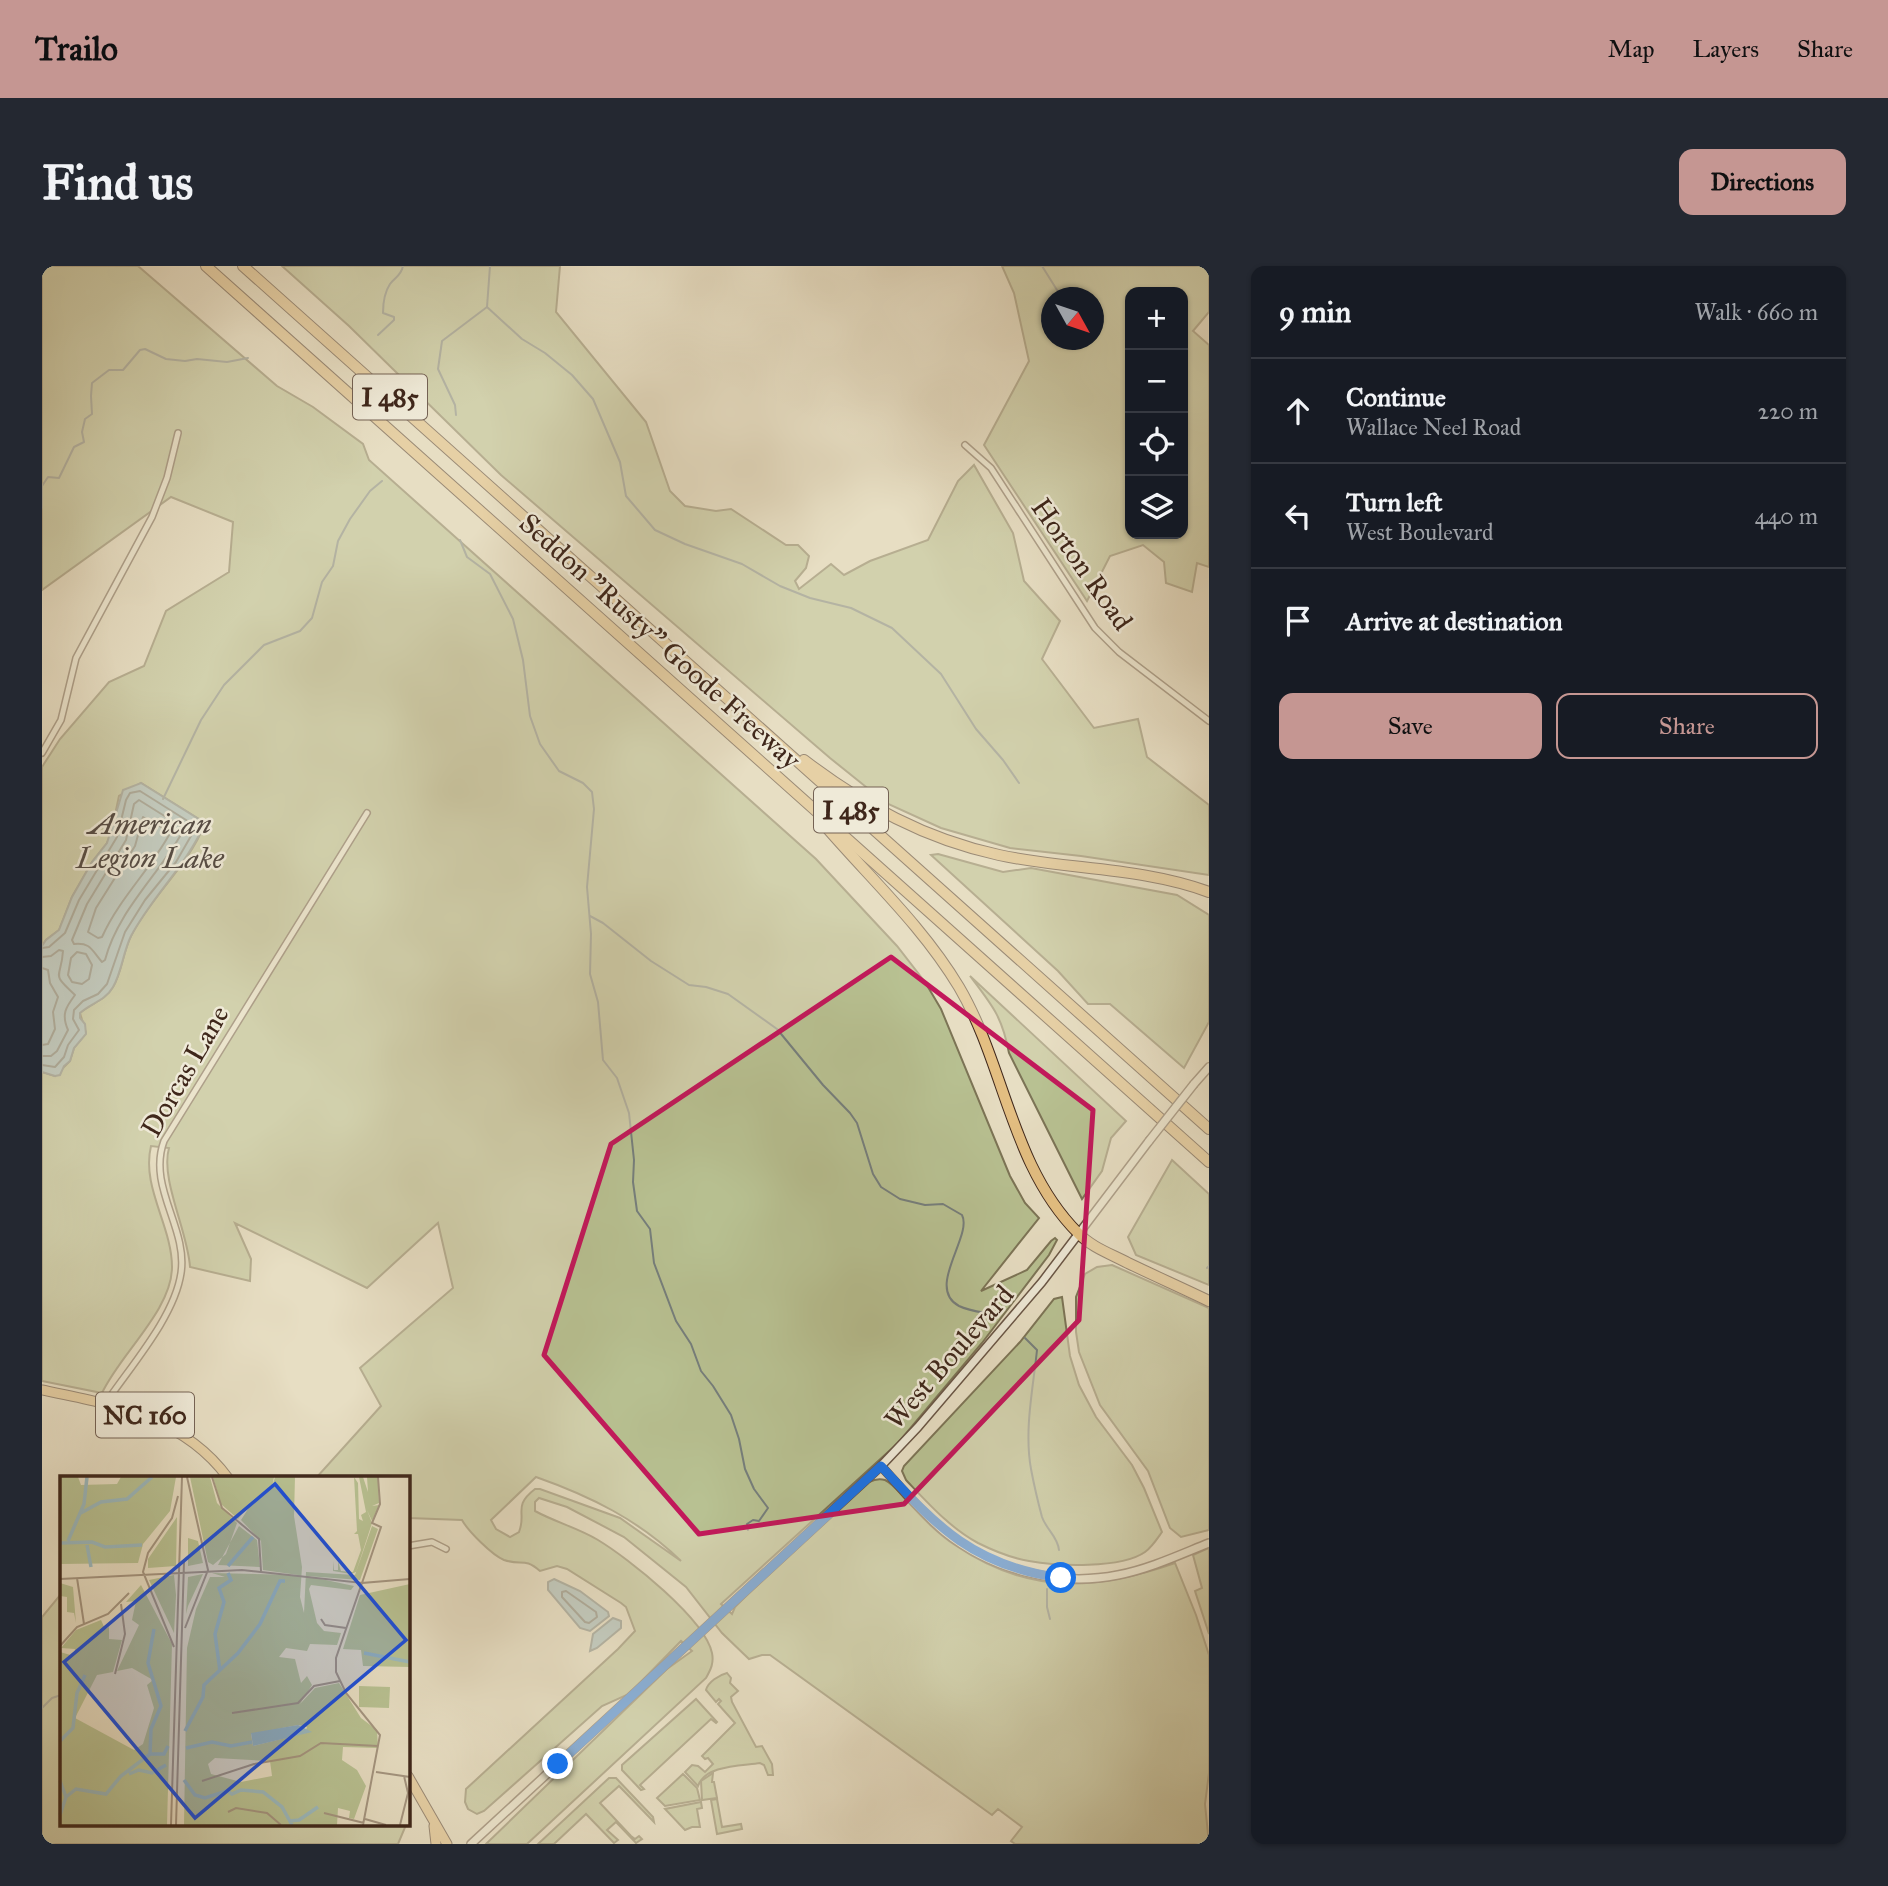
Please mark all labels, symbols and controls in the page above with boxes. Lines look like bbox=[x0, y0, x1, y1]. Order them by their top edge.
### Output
text: Trailo bbox=[35, 29, 118, 69]
text: Map bbox=[1608, 34, 1655, 64]
text: Layers bbox=[1693, 34, 1759, 64]
text: Share bbox=[1797, 34, 1853, 64]
button: Directions bbox=[1679, 149, 1846, 215]
text: Find us bbox=[42, 153, 193, 212]
north arrow bbox=[1041, 287, 1104, 350]
map controls bbox=[1125, 287, 1188, 539]
button: + bbox=[1125, 287, 1188, 350]
text: 9 min bbox=[1279, 294, 1351, 330]
text: Walk · 660 m bbox=[1694, 298, 1818, 326]
button: − bbox=[1125, 350, 1188, 413]
road number: I 485 bbox=[353, 374, 427, 420]
text: Continue bbox=[1346, 381, 1446, 413]
icon: ahead bbox=[1279, 392, 1317, 430]
text: 220 m bbox=[1758, 397, 1818, 425]
button: locate bbox=[1125, 413, 1188, 476]
text: Wallace Neel Road bbox=[1346, 413, 1521, 441]
button: layers bbox=[1125, 476, 1188, 539]
text: Turn left bbox=[1346, 486, 1442, 518]
street label: Horton Road bbox=[1024, 491, 1140, 637]
icon: left bbox=[1279, 497, 1317, 535]
text: 440 m bbox=[1755, 502, 1818, 530]
street label: Seddon "Rusty" Goode Freeway bbox=[512, 505, 809, 777]
text: West Boulevard bbox=[1346, 518, 1494, 546]
icon: arrive bbox=[1279, 602, 1317, 640]
text: Arrive at destination bbox=[1346, 605, 1563, 637]
button: Save bbox=[1279, 693, 1542, 759]
button: Share bbox=[1556, 693, 1818, 759]
road number: I 485 bbox=[814, 788, 888, 832]
water label: American Legion Lake bbox=[74, 806, 225, 876]
street label: Dorcas Lane bbox=[133, 999, 237, 1143]
street label: West Boulevard bbox=[877, 1278, 1021, 1436]
road number: NC 160 bbox=[96, 1392, 194, 1438]
inset map bbox=[60, 1476, 410, 1826]
route start bbox=[1045, 1562, 1076, 1593]
route end bbox=[542, 1748, 573, 1779]

